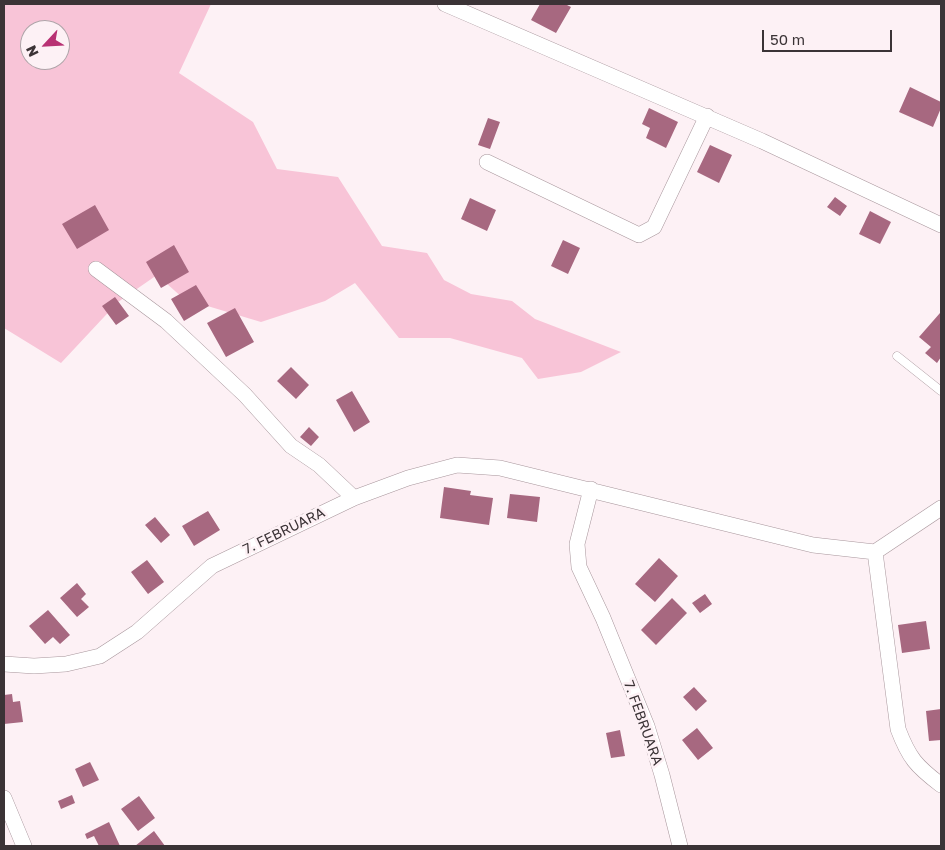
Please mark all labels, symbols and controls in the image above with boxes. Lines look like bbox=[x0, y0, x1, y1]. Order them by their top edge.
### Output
north arrow bbox=[20, 20, 70, 70]
scale bar bbox=[765, 20, 895, 52]
text: 50 m bbox=[770, 30, 805, 48]
text: N bbox=[22, 43, 42, 60]
street label: 7. FEBRUARA bbox=[240, 504, 328, 558]
street label: 7. FEBRUARA bbox=[620, 678, 666, 768]

